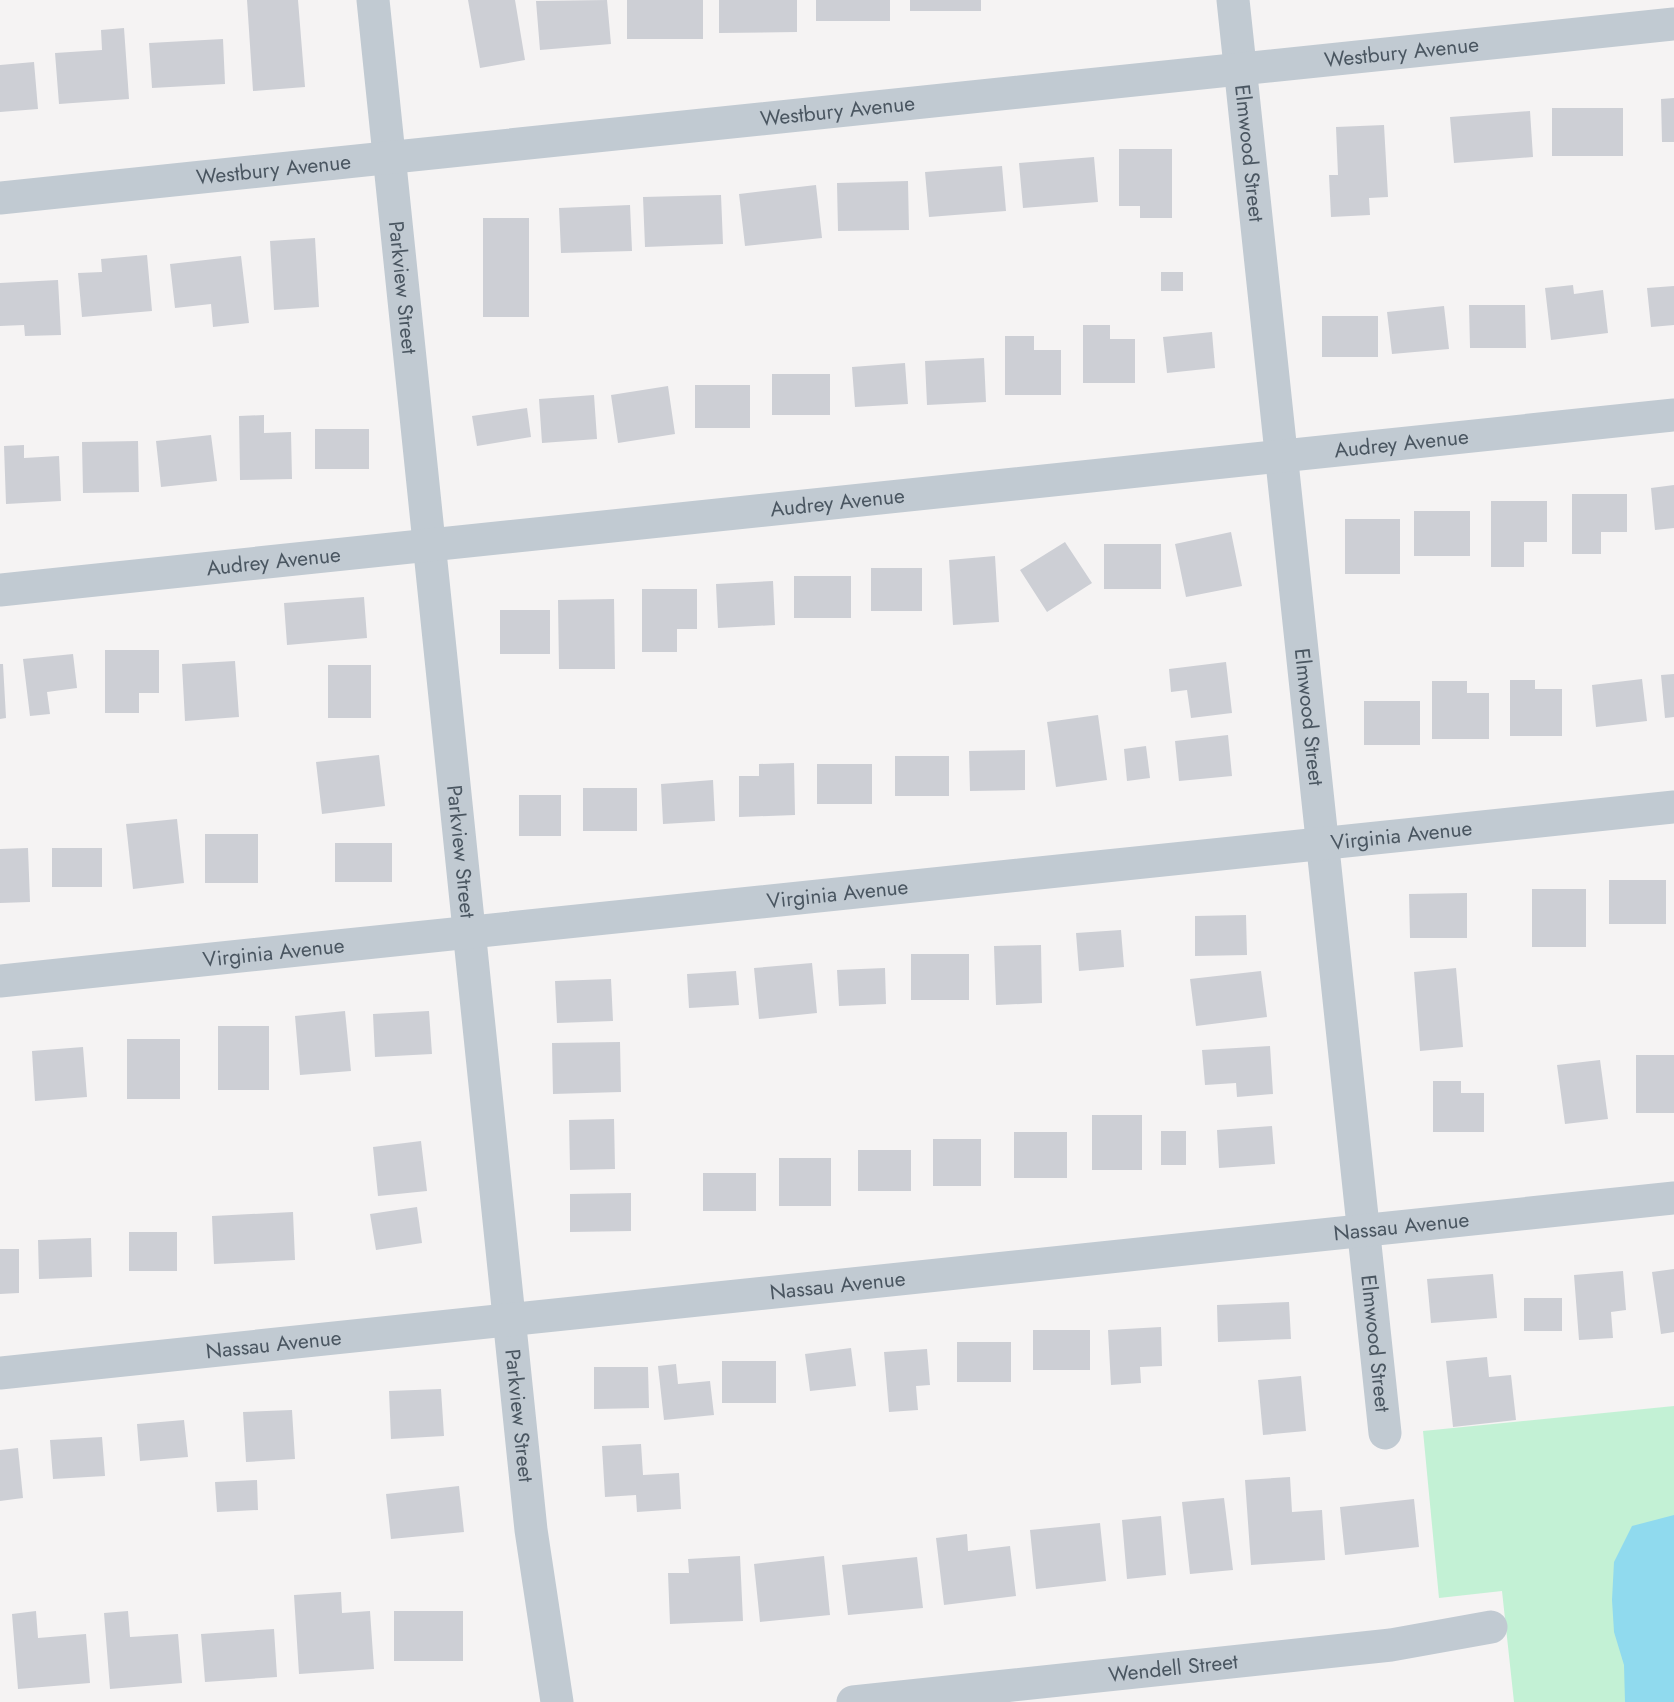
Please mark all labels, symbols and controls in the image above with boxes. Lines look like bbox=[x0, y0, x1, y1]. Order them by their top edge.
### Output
street label: Westbury Avenue bbox=[1323, 29, 1480, 75]
street label: Elmwood Street bbox=[1227, 83, 1271, 223]
street label: Westbury Avenue bbox=[759, 88, 916, 134]
street label: Westbury Avenue bbox=[195, 147, 353, 193]
street label: Parkview Street bbox=[381, 219, 424, 356]
street label: Audrey Avenue bbox=[1333, 422, 1470, 465]
street label: Audrey Avenue bbox=[769, 481, 906, 524]
street label: Audrey Avenue bbox=[205, 539, 342, 583]
street label: Elmwood Street bbox=[1287, 647, 1331, 787]
street label: Parkview Street bbox=[439, 783, 483, 920]
street label: Virginia Avenue bbox=[1329, 813, 1474, 858]
street label: Virginia Avenue bbox=[765, 872, 910, 916]
street label: Virginia Avenue bbox=[201, 930, 346, 975]
street label: Nassau Avenue bbox=[1332, 1204, 1471, 1249]
street label: Nassau Avenue bbox=[768, 1263, 907, 1307]
street label: Elmwood Street bbox=[1353, 1273, 1398, 1414]
street label: Nassau Avenue bbox=[204, 1322, 343, 1366]
street label: Parkview Street bbox=[497, 1347, 541, 1484]
street label: Wendell Street bbox=[1107, 1646, 1239, 1690]

